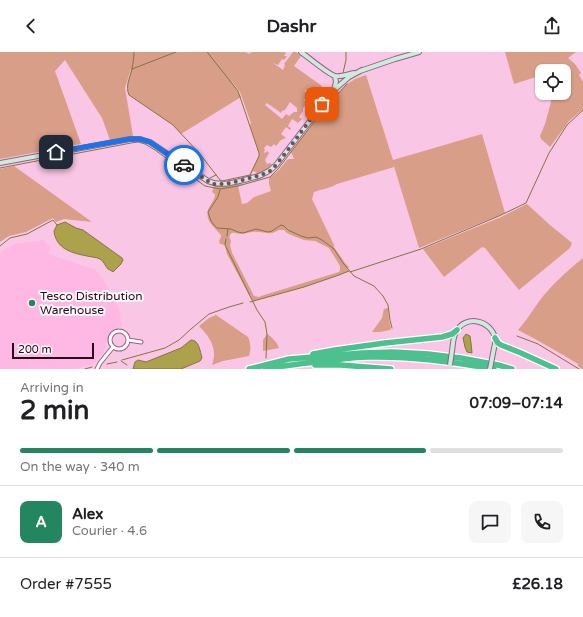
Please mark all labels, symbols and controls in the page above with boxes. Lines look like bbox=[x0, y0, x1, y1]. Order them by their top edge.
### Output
icon: back bbox=[20, 15, 42, 37]
text: Dashr bbox=[267, 15, 316, 37]
icon: share bbox=[541, 15, 563, 37]
map controls bbox=[535, 64, 571, 100]
button: locate bbox=[535, 64, 571, 100]
pin bbox=[305, 87, 339, 121]
icon: bag bbox=[311, 93, 333, 115]
pin bbox=[39, 135, 73, 169]
icon: home bbox=[45, 141, 67, 163]
courier bbox=[164, 145, 204, 185]
icon: car bbox=[173, 154, 195, 176]
place label: Tesco Distribution Warehouse bbox=[40, 289, 143, 317]
marker: Tesco Distribution Warehouse bbox=[27, 298, 37, 308]
scale bar bbox=[12, 341, 94, 360]
text: 200 m bbox=[18, 343, 52, 356]
text: Arriving in bbox=[20, 380, 84, 396]
text: 07:09–07:14 bbox=[470, 394, 563, 412]
text: 2 min bbox=[20, 395, 89, 426]
text: On the way · 340 m bbox=[20, 459, 140, 475]
button: chat bbox=[469, 501, 511, 543]
button: phone bbox=[521, 501, 563, 543]
text: Alex bbox=[72, 505, 103, 523]
text: A bbox=[35, 513, 47, 531]
text: Courier · 4.6 bbox=[72, 523, 147, 539]
text: Order #7555 bbox=[20, 575, 112, 593]
text: £26.18 bbox=[512, 575, 563, 593]

